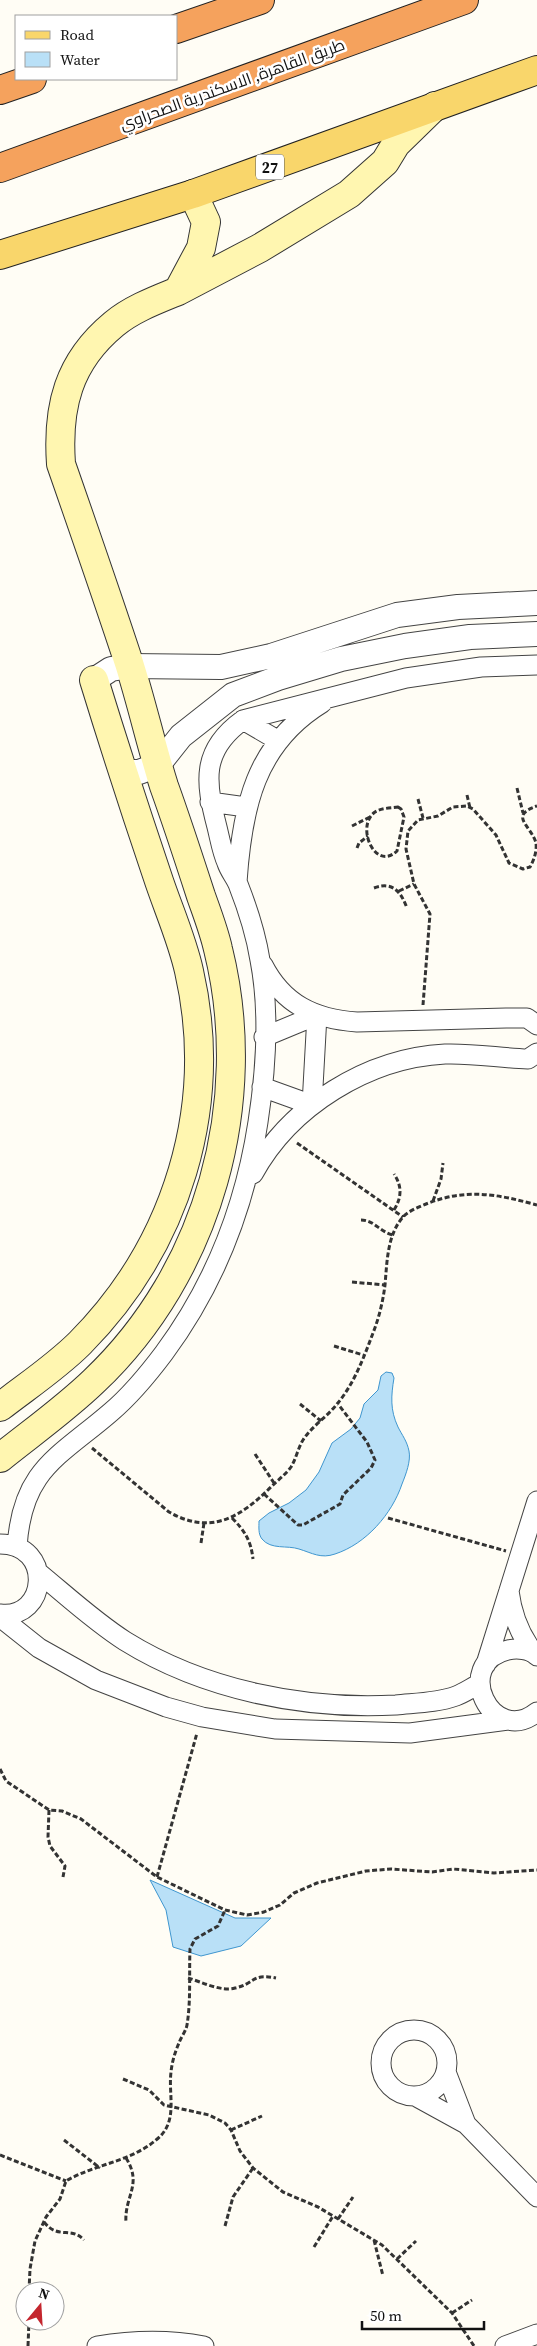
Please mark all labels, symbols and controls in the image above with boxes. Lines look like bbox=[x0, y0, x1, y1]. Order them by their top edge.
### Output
legend bbox=[15, 15, 178, 80]
text: Road bbox=[60, 24, 94, 45]
street label: طريق القاهرة, الاسكندرية الصحراوي bbox=[116, 33, 349, 138]
text: Water bbox=[60, 49, 101, 70]
road number: 27 bbox=[256, 154, 284, 180]
north arrow bbox=[15, 2281, 65, 2331]
text: N bbox=[36, 2283, 52, 2305]
scale bar bbox=[362, 2298, 484, 2330]
text: 50 m bbox=[370, 2305, 402, 2326]

